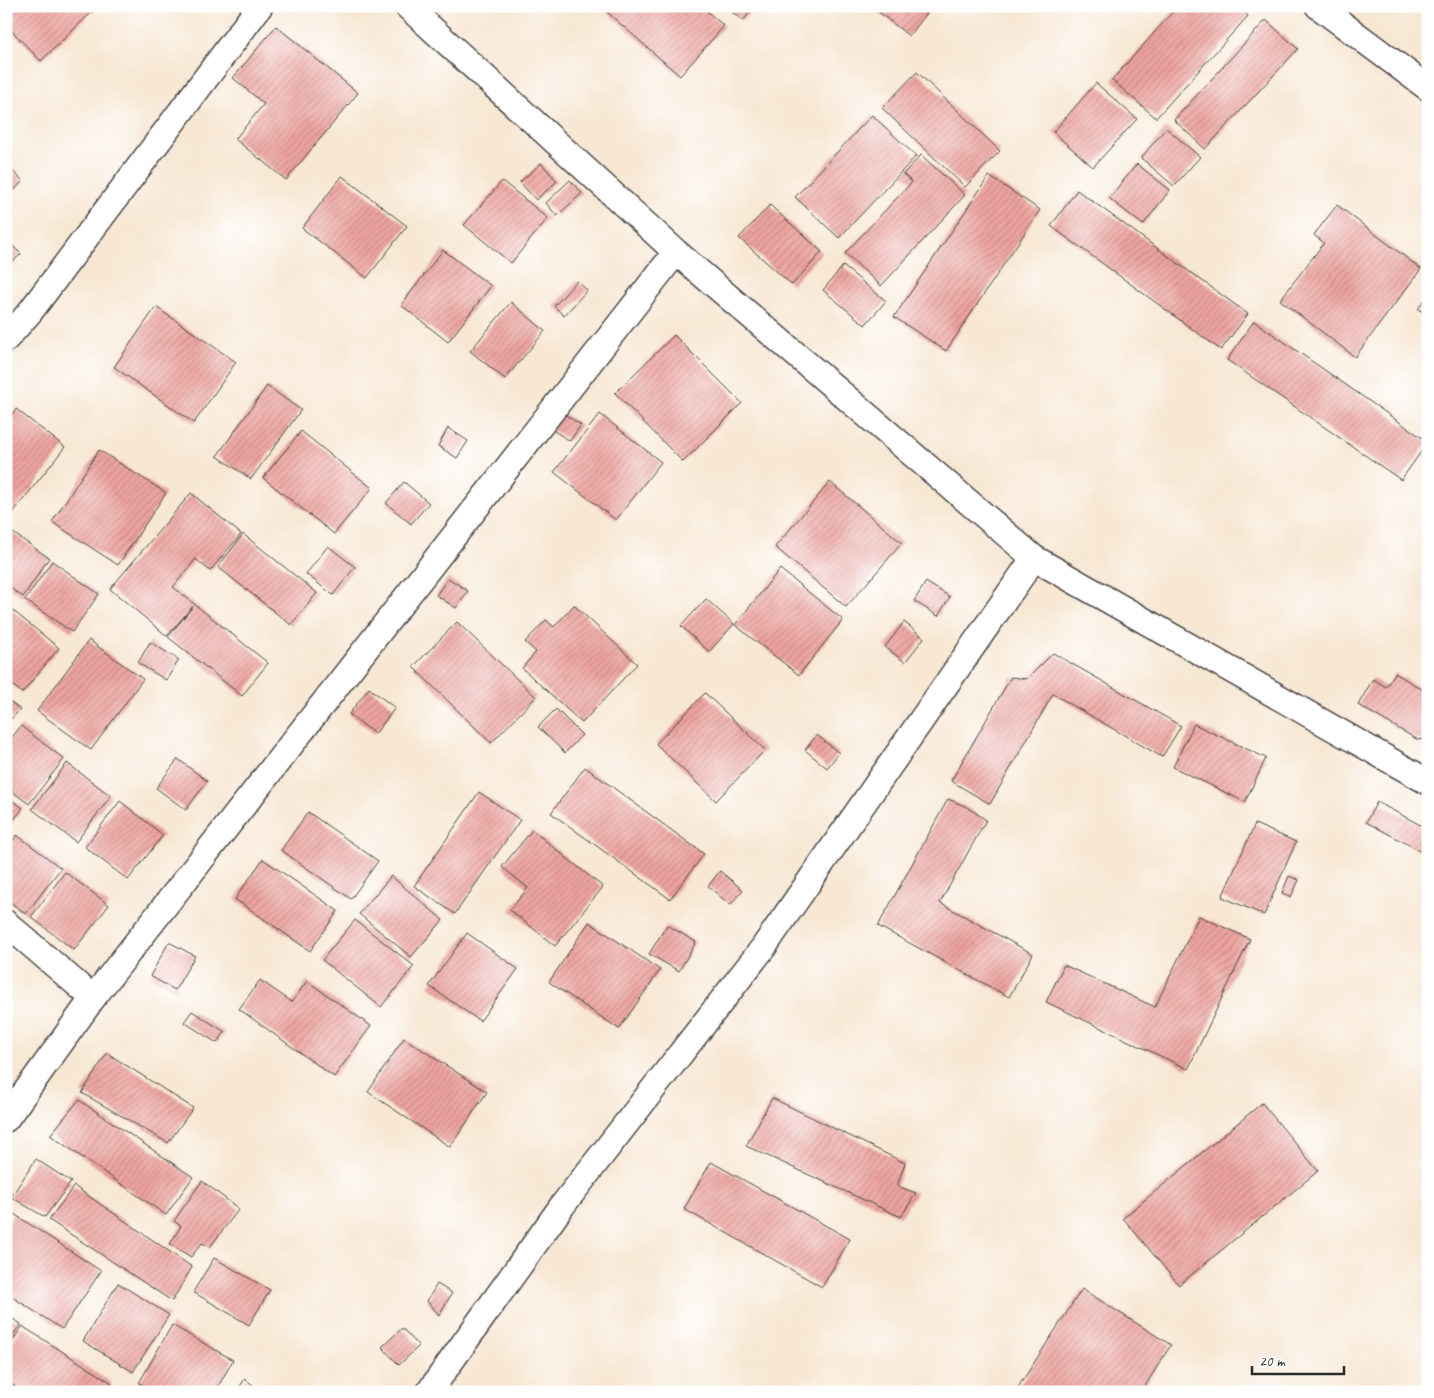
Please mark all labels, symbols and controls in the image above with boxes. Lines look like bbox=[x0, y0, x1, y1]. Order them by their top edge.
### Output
scale bar bbox=[1252, 1343, 1344, 1375]
text: 20 m bbox=[1259, 1352, 1286, 1371]

